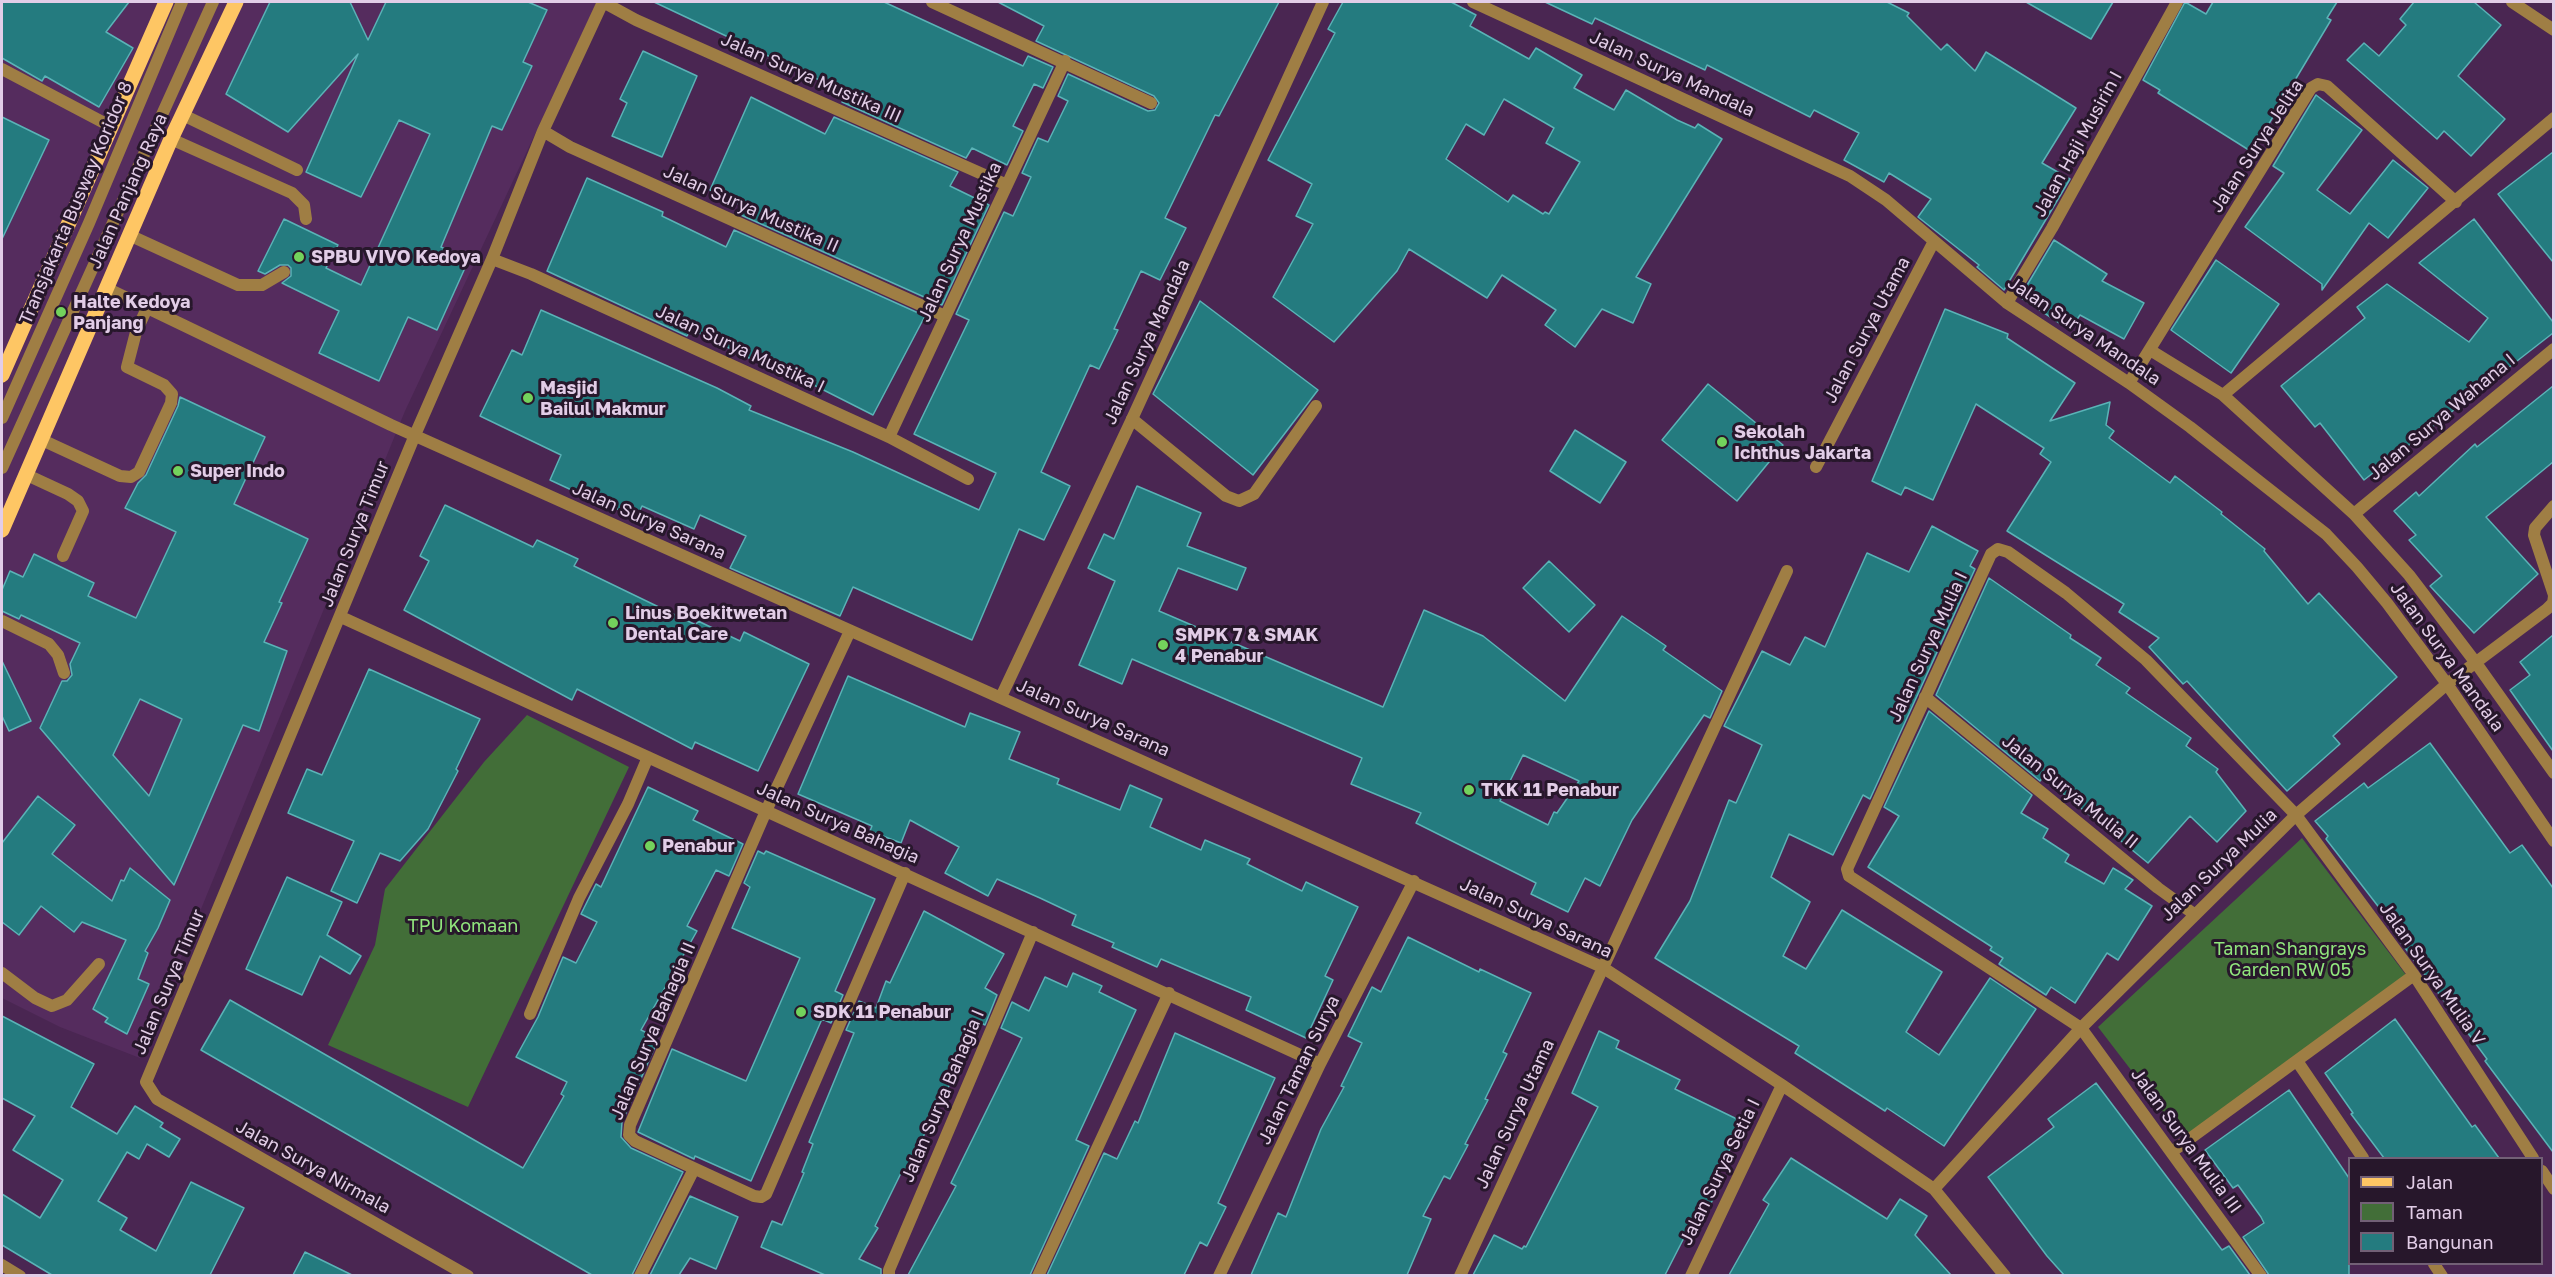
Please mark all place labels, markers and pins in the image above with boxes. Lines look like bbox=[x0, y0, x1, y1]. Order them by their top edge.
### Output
place label: SPBU VIVO Kedoya bbox=[311, 246, 481, 268]
marker: SPBU VIVO Kedoya bbox=[292, 250, 306, 264]
place label: Halte Kedoya Panjang bbox=[73, 291, 191, 334]
marker: Halte Kedoya Panjang bbox=[54, 305, 68, 319]
place label: Masjid Bailul Makmur bbox=[540, 377, 666, 420]
marker: Masjid Bailul Makmur bbox=[521, 391, 535, 405]
place label: Sekolah Ichthus Jakarta bbox=[1734, 421, 1871, 464]
marker: Sekolah Ichthus Jakarta bbox=[1715, 435, 1729, 449]
place label: Super Indo bbox=[190, 460, 285, 482]
marker: Super Indo bbox=[171, 464, 185, 478]
place label: Linus Boekitwetan Dental Care bbox=[625, 602, 787, 644]
marker: Linus Boekitwetan Dental Care bbox=[606, 616, 620, 630]
place label: SMPK 7 & SMAK 4 Penabur bbox=[1175, 624, 1318, 666]
marker: SMPK 7 & SMAK 4 Penabur bbox=[1156, 638, 1170, 652]
place label: TKK 11 Penabur bbox=[1481, 779, 1619, 801]
marker: TKK 11 Penabur bbox=[1462, 783, 1476, 797]
place label: Penabur bbox=[662, 835, 735, 857]
marker: Penabur bbox=[643, 839, 657, 853]
place label: SDK 11 Penabur bbox=[813, 1001, 951, 1023]
marker: SDK 11 Penabur bbox=[794, 1005, 808, 1019]

